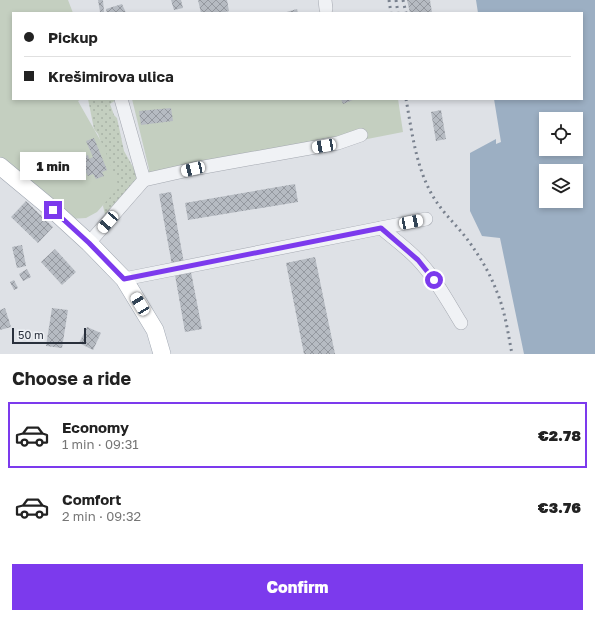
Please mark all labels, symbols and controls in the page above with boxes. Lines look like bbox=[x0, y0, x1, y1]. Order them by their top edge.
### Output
text: Pickup bbox=[48, 28, 98, 46]
text: Krešimirova ulica bbox=[48, 67, 174, 85]
map controls bbox=[539, 112, 583, 208]
button: locate bbox=[539, 112, 583, 156]
car bbox=[311, 138, 337, 154]
callout: 1 min bbox=[20, 152, 86, 180]
text: 1 min bbox=[36, 158, 70, 174]
car bbox=[180, 160, 206, 178]
button: layers bbox=[539, 164, 583, 208]
route end bbox=[44, 201, 62, 219]
car bbox=[96, 209, 120, 235]
car bbox=[398, 214, 424, 230]
route start bbox=[425, 271, 443, 289]
car bbox=[129, 291, 151, 317]
scale bar bbox=[12, 326, 86, 345]
text: 50 m bbox=[18, 328, 44, 341]
text: Choose a ride bbox=[12, 367, 131, 389]
icon: car bbox=[14, 417, 50, 453]
text: Economy bbox=[62, 418, 129, 436]
text: €2.78 bbox=[538, 426, 581, 444]
text: 1 min · 09:31 bbox=[62, 436, 139, 452]
icon: car bbox=[14, 489, 50, 525]
text: Comfort bbox=[62, 490, 121, 508]
text: €3.76 bbox=[538, 498, 581, 516]
text: 2 min · 09:32 bbox=[62, 508, 141, 524]
button: Confirm bbox=[12, 564, 583, 610]

